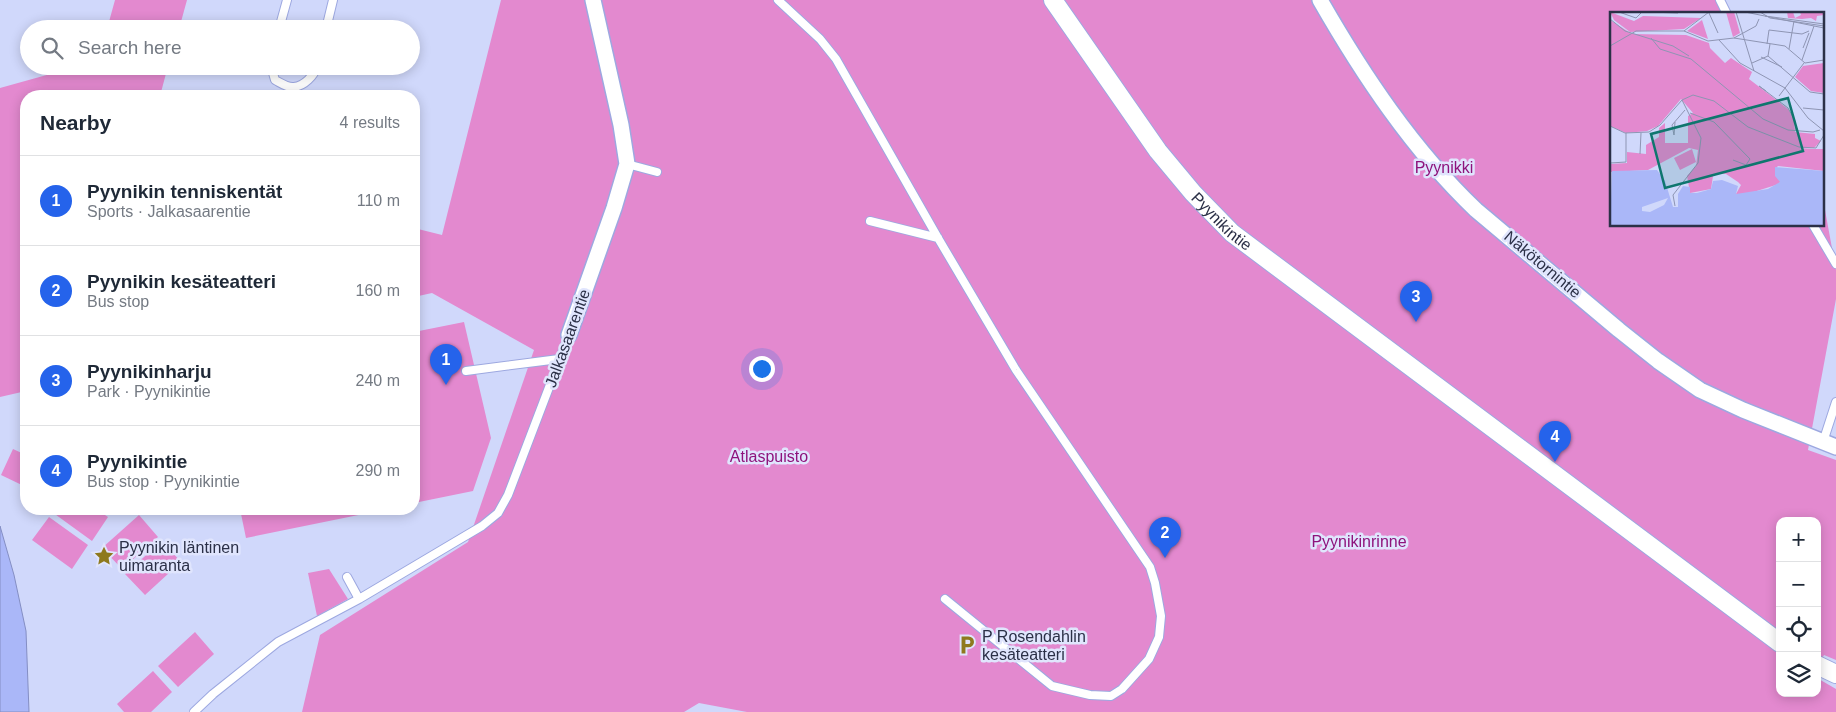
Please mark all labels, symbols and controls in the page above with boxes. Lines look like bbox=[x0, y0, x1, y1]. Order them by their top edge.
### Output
inset map bbox=[1610, 12, 1824, 226]
search box bbox=[20, 20, 420, 75]
icon: search bbox=[38, 34, 66, 62]
text: Search here bbox=[78, 37, 182, 58]
text: Nearby bbox=[40, 111, 111, 134]
text: 4 results bbox=[340, 114, 400, 131]
park label: Pyynikki bbox=[1415, 159, 1473, 176]
text: Pyynikin tenniskentät bbox=[87, 181, 282, 202]
street label: Pyynikintie bbox=[1188, 189, 1255, 254]
text: 1 bbox=[52, 192, 60, 209]
text: 110 m bbox=[357, 192, 400, 209]
text: Sports · Jalkasaarentie bbox=[87, 203, 251, 220]
street label: Näkötornintie bbox=[1501, 228, 1584, 301]
text: Pyynikin kesäteatteri bbox=[87, 271, 276, 292]
pin: 3 bbox=[1400, 281, 1432, 322]
text: 2 bbox=[52, 282, 60, 299]
text: 160 m bbox=[356, 282, 400, 299]
street label: Jalkasaarentie bbox=[542, 287, 593, 390]
text: Bus stop bbox=[87, 293, 149, 310]
pin: 1 bbox=[430, 344, 462, 385]
your location bbox=[749, 356, 775, 382]
text: Pyynikinharju bbox=[87, 361, 212, 382]
text: 3 bbox=[52, 372, 60, 389]
text: 240 m bbox=[356, 372, 400, 389]
text: Park · Pyynikintie bbox=[87, 383, 211, 400]
pin: 4 bbox=[1539, 421, 1571, 462]
park label: Atlaspuisto bbox=[730, 448, 808, 465]
text: Pyynikintie bbox=[87, 451, 187, 472]
text: 4 bbox=[52, 462, 60, 479]
text: 290 m bbox=[356, 462, 400, 479]
text: Bus stop · Pyynikintie bbox=[87, 473, 240, 490]
pin: 2 bbox=[1149, 517, 1181, 558]
map controls bbox=[1776, 517, 1821, 697]
button: + bbox=[1776, 517, 1821, 562]
park label: Pyynikinrinne bbox=[1311, 533, 1407, 550]
place label: Pyynikin läntinen uimaranta bbox=[119, 539, 239, 574]
place icon: Pyynikin läntinen uimaranta bbox=[93, 545, 115, 567]
button: − bbox=[1776, 562, 1821, 607]
button: locate bbox=[1776, 607, 1821, 652]
place label: P Rosendahlin kesäteatteri bbox=[982, 628, 1086, 663]
parking icon: P Rosendahlin kesäteatteri bbox=[956, 634, 978, 656]
button: layers bbox=[1776, 652, 1821, 697]

